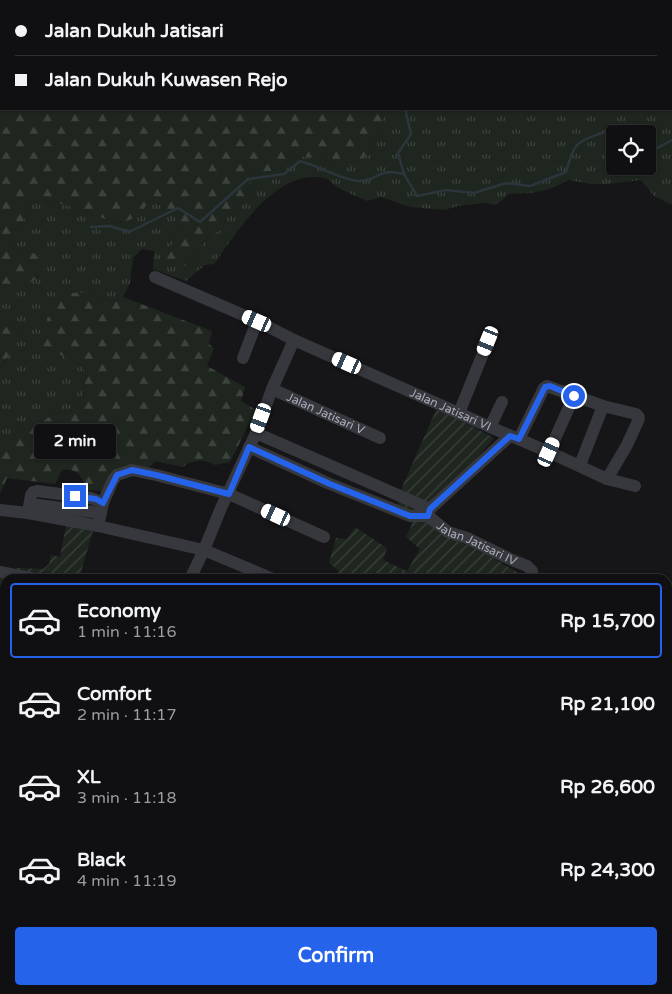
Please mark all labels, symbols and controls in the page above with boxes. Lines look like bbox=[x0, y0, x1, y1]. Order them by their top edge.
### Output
text: Jalan Dukuh Jatisari bbox=[45, 20, 224, 42]
text: Jalan Dukuh Kuwasen Rejo bbox=[45, 69, 288, 91]
map controls bbox=[606, 125, 656, 175]
button: locate bbox=[606, 125, 656, 175]
car bbox=[240, 308, 273, 334]
car bbox=[475, 324, 500, 358]
car bbox=[330, 350, 363, 376]
street label: Jalan Jatisari VI bbox=[408, 385, 493, 434]
route start bbox=[563, 385, 585, 407]
street label: Jalan Jatisari V bbox=[285, 390, 367, 437]
car bbox=[248, 401, 273, 435]
callout: 2 min bbox=[34, 424, 116, 458]
text: 2 min bbox=[54, 431, 96, 451]
car bbox=[536, 435, 561, 469]
route end bbox=[64, 485, 86, 507]
car bbox=[259, 502, 292, 528]
street label: Jalan Jatisari IV bbox=[434, 519, 520, 568]
icon: car bbox=[17, 598, 62, 643]
text: Economy bbox=[77, 600, 161, 622]
text: Rp 15,700 bbox=[560, 610, 655, 632]
text: 1 min · 11:16 bbox=[77, 622, 176, 642]
icon: car bbox=[17, 681, 62, 726]
text: Comfort bbox=[77, 683, 151, 705]
text: Rp 21,100 bbox=[560, 693, 655, 715]
text: 2 min · 11:17 bbox=[77, 705, 176, 725]
icon: car bbox=[17, 764, 62, 809]
text: XL bbox=[77, 766, 101, 788]
text: Rp 26,600 bbox=[560, 776, 655, 798]
text: 3 min · 11:18 bbox=[77, 788, 176, 808]
icon: car bbox=[17, 847, 62, 892]
text: Black bbox=[77, 849, 126, 871]
text: Rp 24,300 bbox=[560, 859, 655, 881]
text: 4 min · 11:19 bbox=[77, 871, 176, 891]
button: Confirm bbox=[15, 927, 657, 985]

